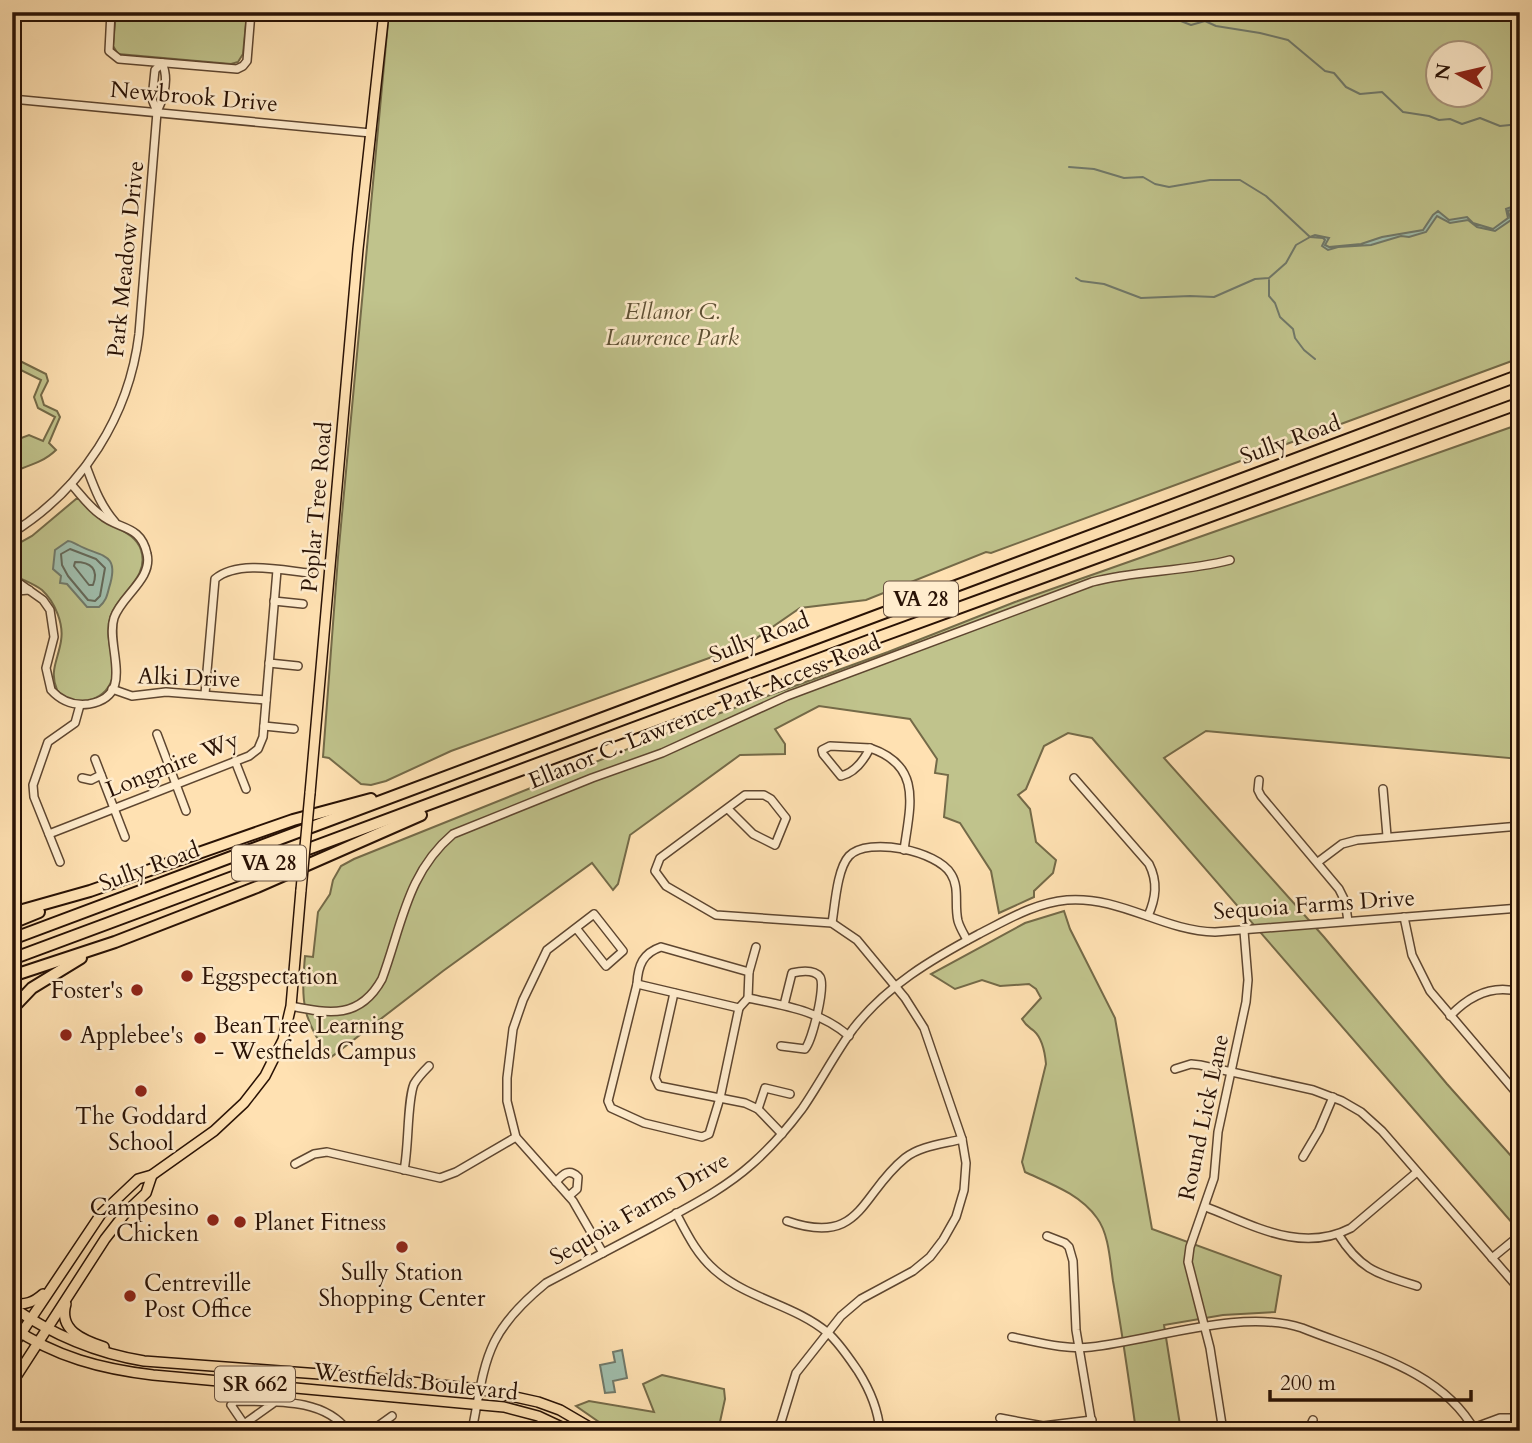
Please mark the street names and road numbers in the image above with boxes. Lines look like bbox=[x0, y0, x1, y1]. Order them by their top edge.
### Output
street label: Newbrook Drive bbox=[109, 74, 279, 119]
street label: Park Meadow Drive bbox=[100, 159, 151, 359]
street label: Sully Road bbox=[1236, 407, 1345, 472]
street label: Poplar Tree Road bbox=[294, 420, 339, 594]
road number: VA 28 bbox=[884, 582, 958, 616]
street label: Sully Road bbox=[705, 604, 814, 671]
street label: Ellanor C. Lawrence Park Access Road bbox=[524, 626, 886, 796]
street label: Alki Drive bbox=[137, 660, 241, 695]
street label: Longmire Wy bbox=[101, 724, 243, 805]
street label: Sully Road bbox=[95, 834, 204, 899]
road number: VA 28 bbox=[232, 846, 306, 880]
street label: Sequoia Farms Drive bbox=[1212, 882, 1416, 927]
street label: Round Lick Lane bbox=[1171, 1031, 1236, 1203]
street label: Sequoia Farms Drive bbox=[544, 1144, 735, 1272]
street label: Westfields Boulevard bbox=[311, 1355, 520, 1408]
road number: SR 662 bbox=[215, 1366, 295, 1402]

